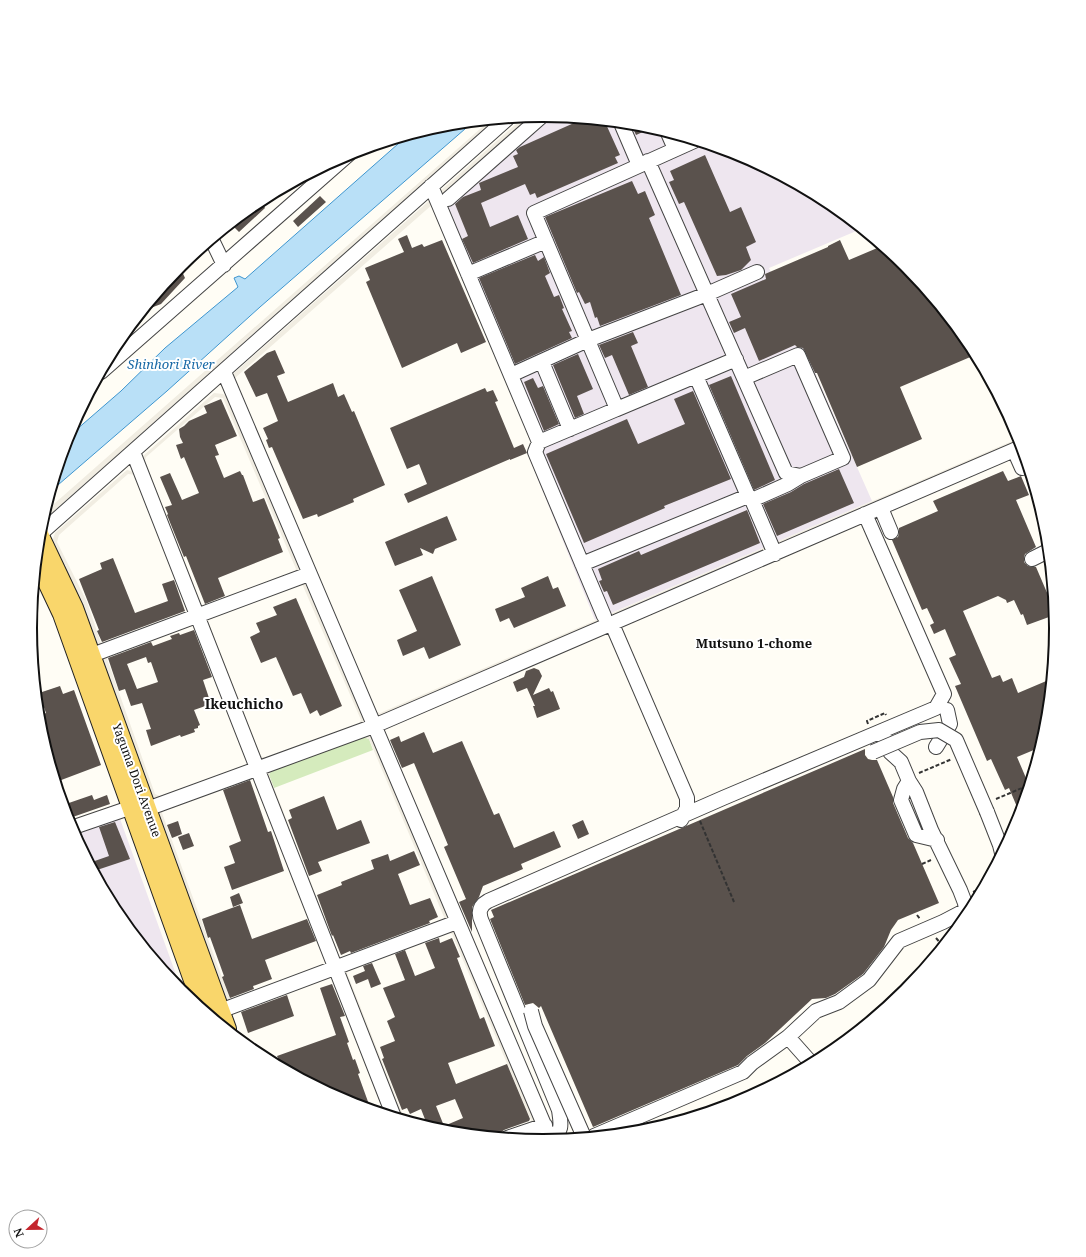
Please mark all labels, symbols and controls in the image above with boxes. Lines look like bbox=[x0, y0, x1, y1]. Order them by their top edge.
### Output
water label: Shinhori River bbox=[127, 355, 216, 373]
district label: Mutsuno 1-chome bbox=[696, 634, 812, 652]
district label: Ikeuchicho bbox=[205, 694, 283, 713]
street label: Yaguma Dori Avenue bbox=[108, 720, 166, 839]
north arrow bbox=[8, 1209, 48, 1249]
text: N bbox=[10, 1226, 27, 1240]

